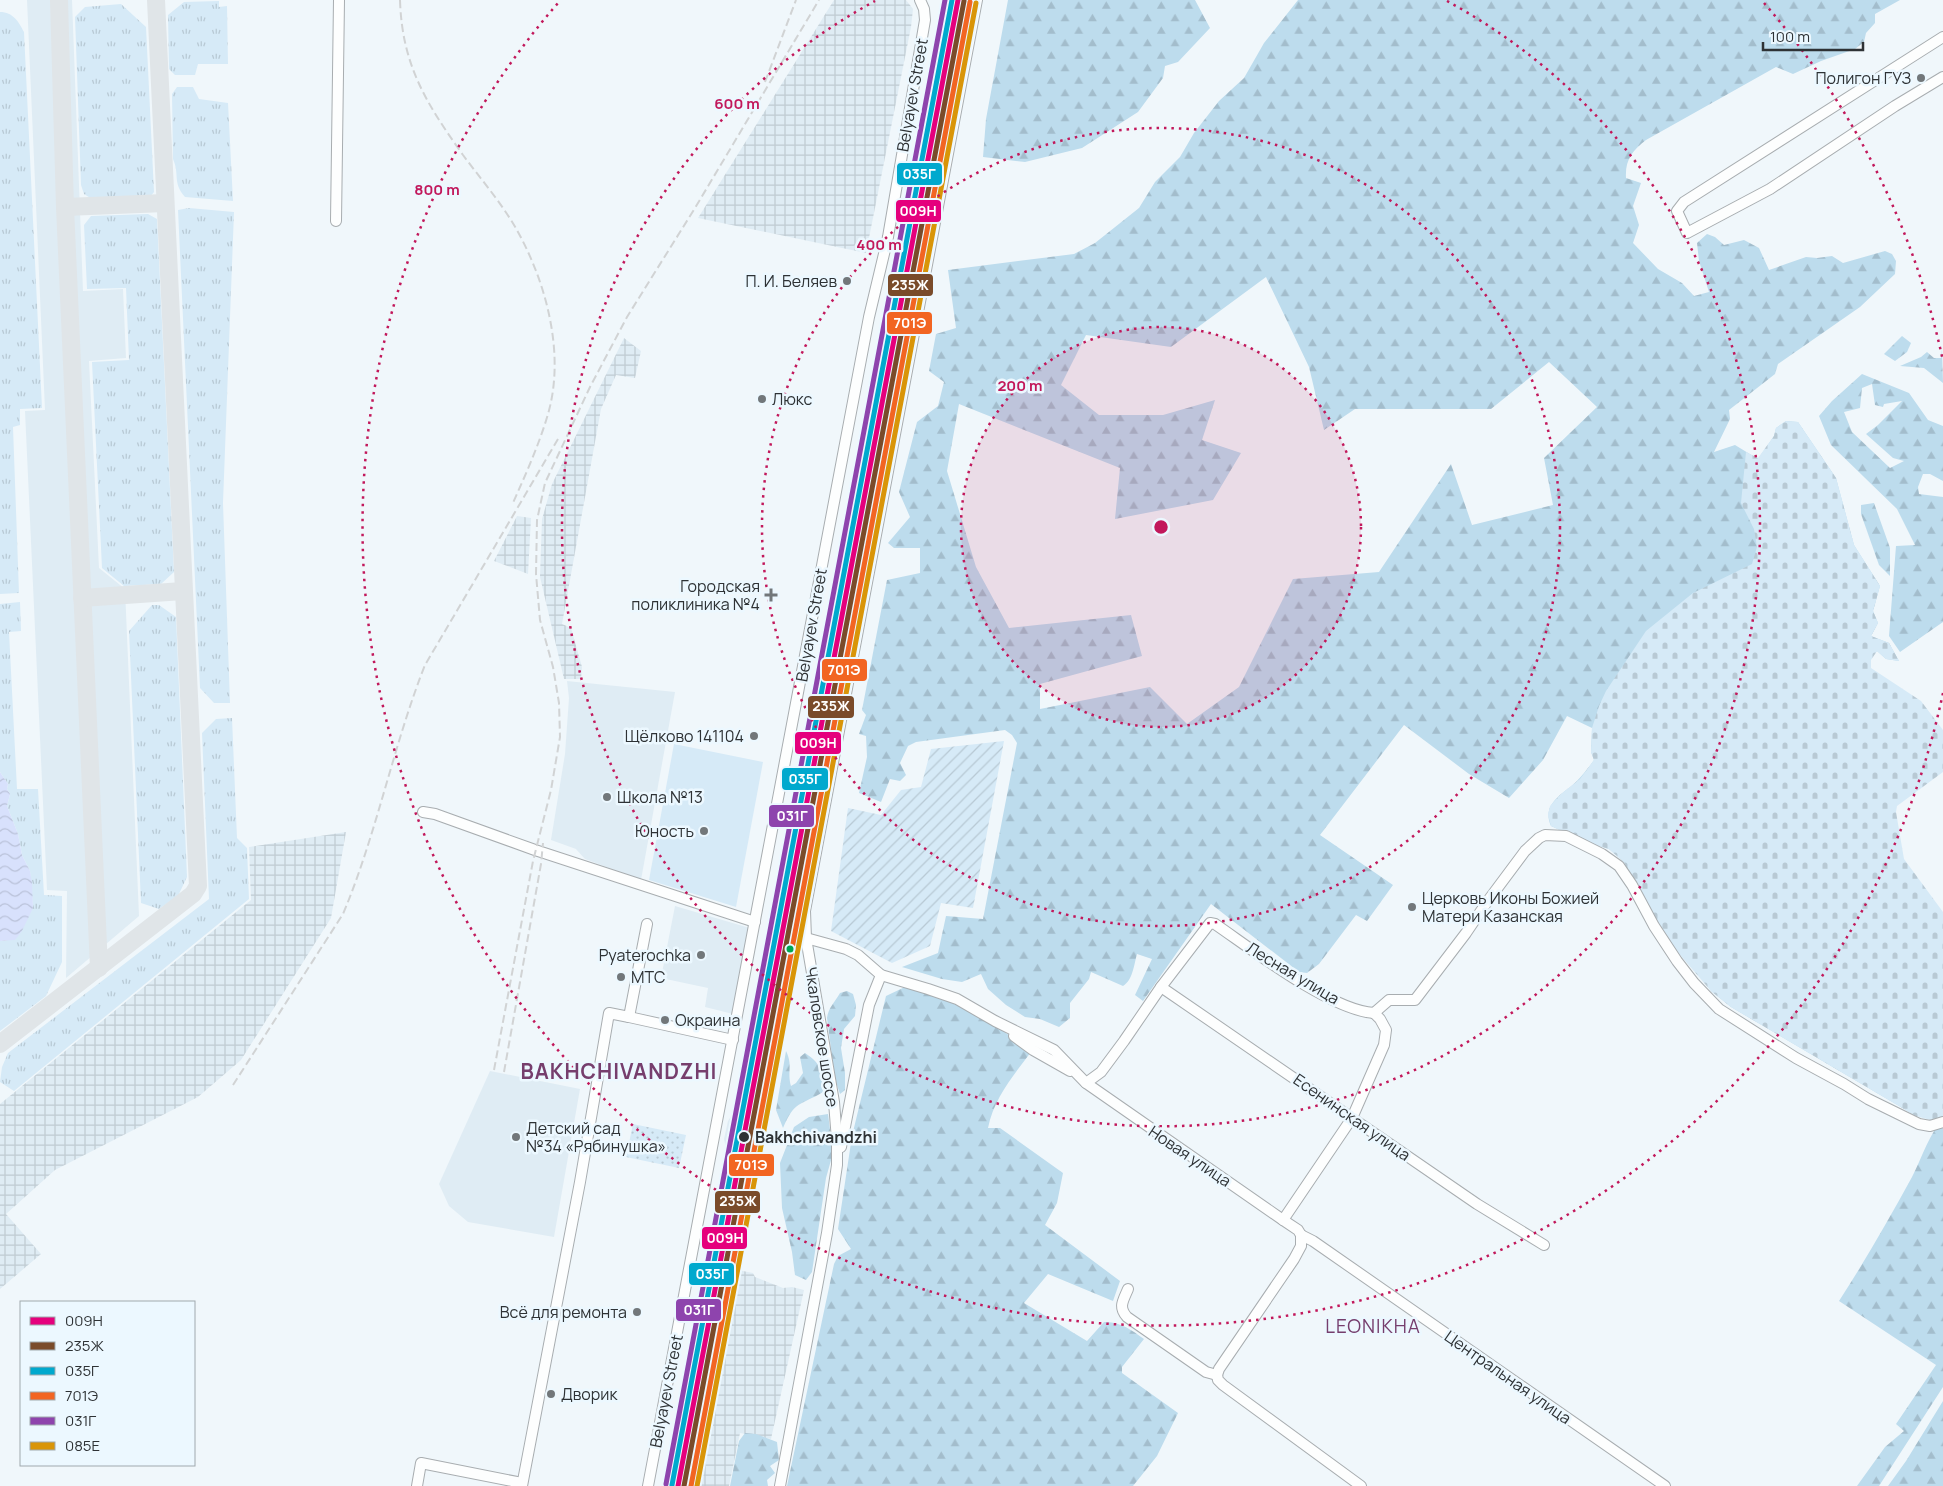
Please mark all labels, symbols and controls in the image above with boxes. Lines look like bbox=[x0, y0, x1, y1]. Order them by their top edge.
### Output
scale bar bbox=[1763, 20, 1863, 52]
text: 100 m bbox=[1770, 26, 1810, 47]
street label: Belyayev Street bbox=[891, 37, 933, 153]
place label: Полигон ГУЗ bbox=[1815, 67, 1911, 89]
marker: Полигон ГУЗ bbox=[1915, 72, 1927, 84]
text: 600 m bbox=[714, 93, 760, 114]
line badge: 035Г bbox=[896, 162, 943, 186]
text: 035Г bbox=[902, 164, 936, 183]
text: 800 m bbox=[414, 179, 460, 200]
line badge: 009Н bbox=[895, 199, 942, 223]
text: 009Н bbox=[899, 201, 937, 220]
text: 400 m bbox=[856, 234, 902, 255]
place label: П. И. Беляев bbox=[745, 270, 837, 292]
line badge: 235Ж bbox=[887, 273, 934, 297]
marker: П. И. Беляев bbox=[841, 275, 853, 287]
text: 235Ж bbox=[891, 275, 929, 294]
line badge: 701Э bbox=[886, 311, 933, 335]
text: 701Э bbox=[894, 313, 926, 332]
text: 200 m bbox=[997, 375, 1043, 396]
place label: Люкс bbox=[772, 388, 813, 410]
marker: Люкс bbox=[756, 393, 768, 405]
centre of rings bbox=[1152, 518, 1170, 536]
street label: Belyayev Street bbox=[790, 567, 832, 683]
place label: Городская поликлиника №4 bbox=[631, 575, 760, 615]
marker: Городская поликлиника №4 bbox=[764, 588, 778, 602]
line badge: 701Э bbox=[821, 658, 868, 682]
text: 701Э bbox=[828, 660, 860, 679]
line badge: 235Ж bbox=[807, 695, 855, 719]
text: 235Ж bbox=[812, 696, 850, 715]
place label: Щёлково 141104 bbox=[625, 725, 744, 747]
marker: Щёлково 141104 bbox=[748, 730, 760, 742]
line badge: 009Н bbox=[794, 731, 842, 755]
text: 009Н bbox=[799, 733, 837, 752]
line badge: 035Г bbox=[781, 767, 829, 791]
text: 035Г bbox=[788, 769, 822, 788]
place label: Школа №13 bbox=[617, 786, 703, 808]
marker: Школа №13 bbox=[601, 791, 613, 803]
line badge: 031Г bbox=[768, 804, 815, 828]
text: 031Г bbox=[776, 806, 808, 825]
place label: Юность bbox=[635, 820, 694, 842]
marker: Юность bbox=[698, 825, 710, 837]
place label: Церковь Иконы Божией Матери Казанская bbox=[1422, 887, 1599, 927]
marker: Церковь Иконы Божией Матери Казанская bbox=[1406, 901, 1418, 913]
street label: Лесная улица bbox=[1242, 937, 1344, 1009]
place label: Pyaterochka bbox=[599, 944, 691, 966]
unlabelled marker bbox=[785, 944, 795, 954]
marker: Pyaterochka bbox=[695, 949, 707, 961]
street label: Чкаловское шоссе bbox=[800, 965, 844, 1109]
place label: МТС bbox=[631, 966, 665, 988]
marker: МТС bbox=[615, 971, 627, 983]
place label: Окраина bbox=[675, 1009, 740, 1031]
marker: Окраина bbox=[659, 1014, 671, 1026]
district label: BAKHCHIVANDZHI bbox=[520, 1057, 718, 1085]
street label: Есенинская улица bbox=[1289, 1068, 1415, 1166]
place label: Детский сад №34 «Рябинушка» bbox=[526, 1117, 666, 1157]
street label: Новая улица bbox=[1144, 1120, 1236, 1192]
place label: Bakhchivandzhi bbox=[755, 1126, 877, 1148]
marker: Bakhchivandzhi bbox=[737, 1130, 751, 1144]
marker: Детский сад №34 «Рябинушка» bbox=[510, 1131, 522, 1143]
line badge: 701Э bbox=[728, 1153, 775, 1177]
text: 701Э bbox=[735, 1155, 767, 1174]
line badge: 235Ж bbox=[714, 1190, 761, 1214]
text: 235Ж bbox=[719, 1191, 757, 1210]
line badge: 009Н bbox=[701, 1226, 748, 1250]
text: 009Н bbox=[706, 1228, 744, 1247]
line badge: 035Г bbox=[688, 1262, 735, 1286]
text: 035Г bbox=[695, 1264, 729, 1283]
line badge: 031Г bbox=[675, 1298, 722, 1322]
text: 031Г bbox=[683, 1300, 715, 1319]
legend bbox=[20, 1301, 195, 1466]
place label: Всё для ремонта bbox=[500, 1301, 627, 1323]
marker: Всё для ремонта bbox=[631, 1306, 643, 1318]
text: 009Н bbox=[65, 1310, 103, 1331]
district label: LEONIKHA bbox=[1325, 1313, 1421, 1339]
street label: Центральная улица bbox=[1440, 1325, 1576, 1429]
street label: Belyayev Street bbox=[644, 1333, 688, 1449]
text: 235Ж bbox=[65, 1335, 105, 1356]
text: 035Г bbox=[65, 1360, 99, 1381]
place label: Дворик bbox=[561, 1383, 618, 1405]
text: 701Э bbox=[65, 1385, 99, 1406]
marker: Дворик bbox=[545, 1388, 557, 1400]
text: 031Г bbox=[65, 1410, 96, 1431]
text: 085Е bbox=[65, 1435, 100, 1456]

